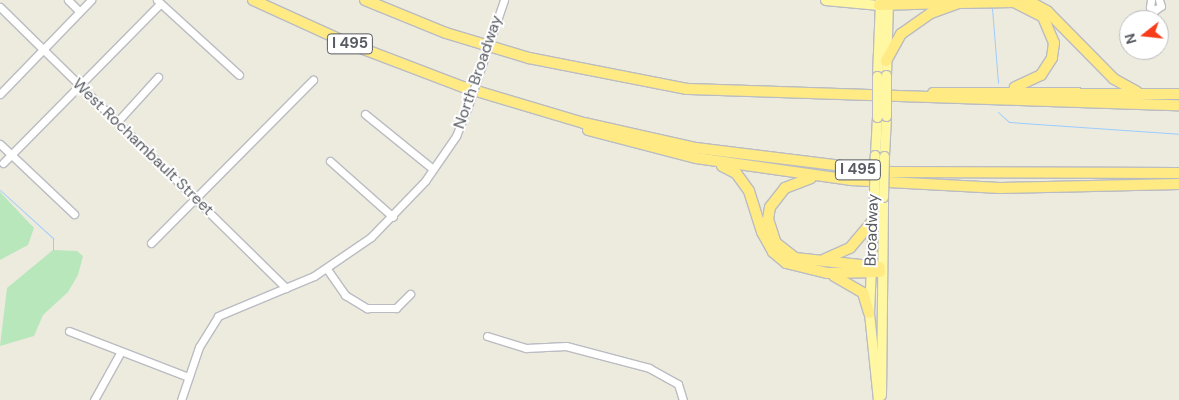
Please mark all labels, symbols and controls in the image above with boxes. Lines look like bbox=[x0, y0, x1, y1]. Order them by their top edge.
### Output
north arrow bbox=[1119, 10, 1169, 60]
street label: North Broadway bbox=[450, 13, 506, 131]
text: N bbox=[1120, 31, 1141, 46]
road number: I 495 bbox=[326, 32, 374, 56]
street label: West Rochambault Street bbox=[68, 74, 218, 220]
road number: I 495 bbox=[834, 158, 882, 182]
street label: Broadway bbox=[861, 193, 883, 267]

